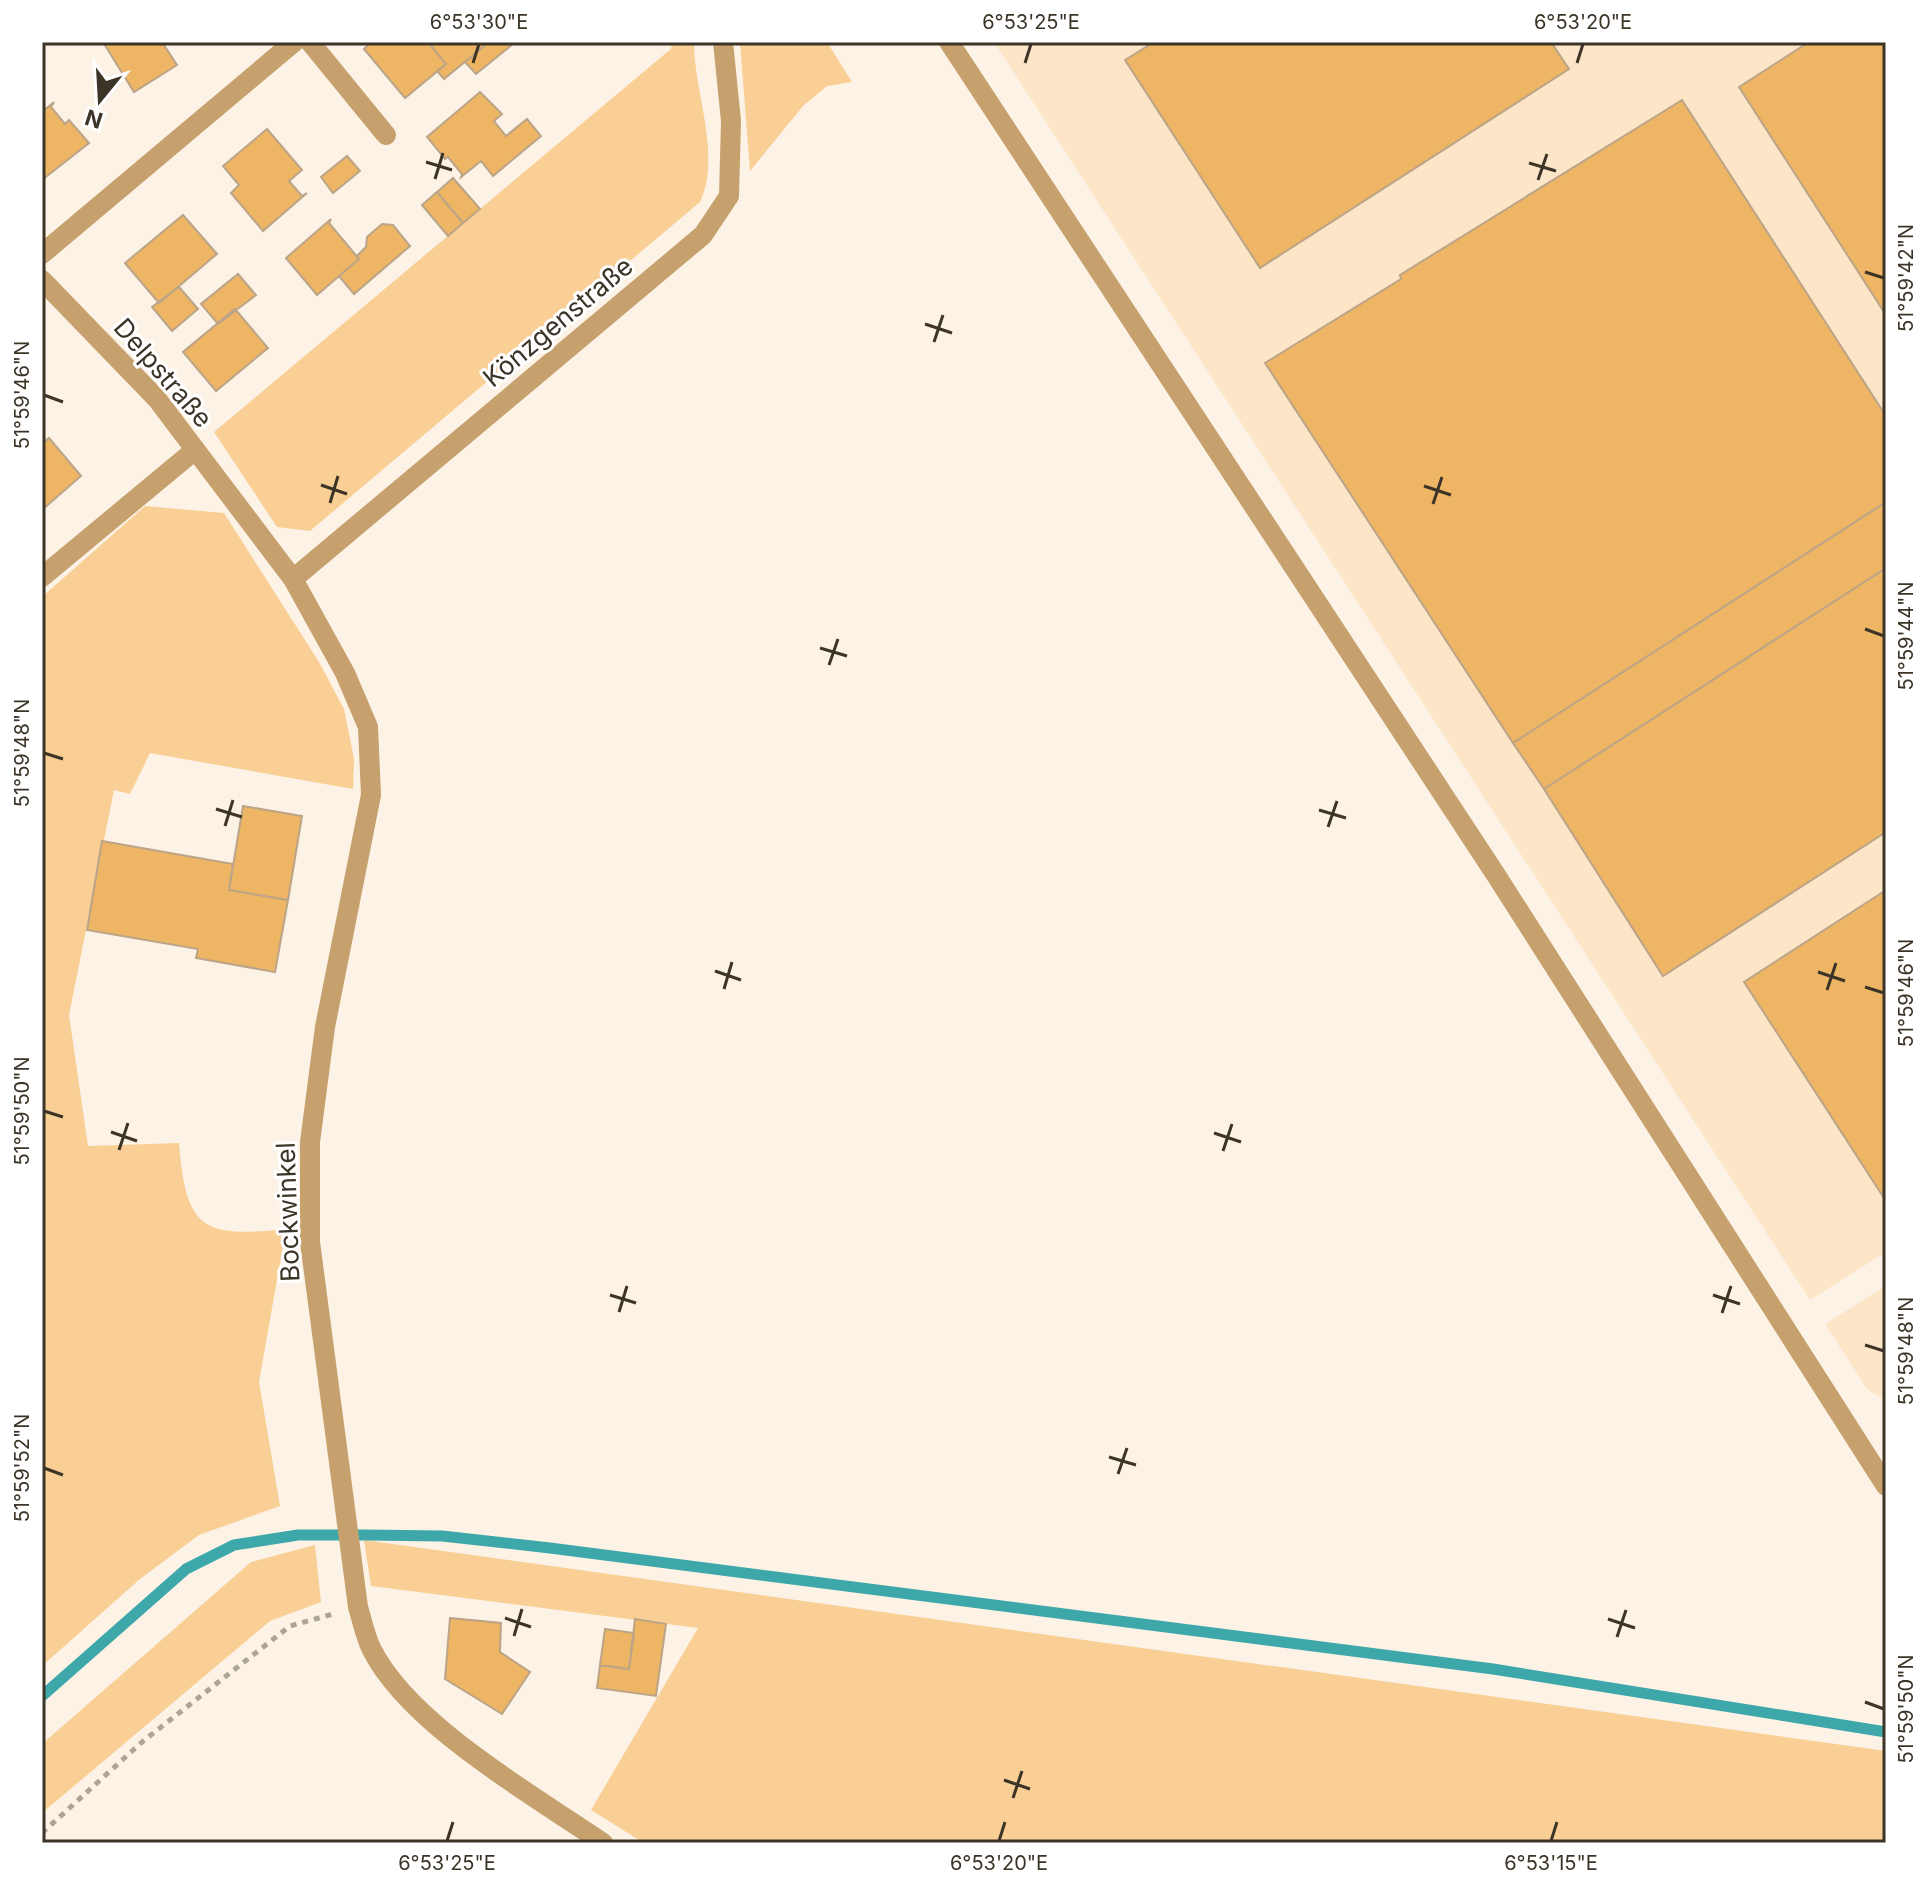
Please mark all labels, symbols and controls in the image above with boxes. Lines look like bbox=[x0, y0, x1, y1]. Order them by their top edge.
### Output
text: 6°53'30"E bbox=[430, 10, 528, 34]
text: 6°53'25"E bbox=[982, 10, 1080, 34]
text: 6°53'20"E bbox=[1534, 10, 1632, 34]
north arrow bbox=[60, 60, 140, 140]
text: N bbox=[82, 104, 106, 134]
text: 51°59'42"N bbox=[1894, 224, 1918, 332]
street label: Könzgenstraße bbox=[477, 250, 639, 393]
street label: Delpstraße bbox=[108, 312, 219, 433]
text: 51°59'46"N bbox=[10, 341, 34, 449]
text: 51°59'44"N bbox=[1894, 582, 1918, 690]
text: 51°59'48"N bbox=[10, 699, 34, 807]
text: 51°59'46"N bbox=[1894, 939, 1918, 1047]
text: 51°59'50"N bbox=[10, 1056, 34, 1166]
street label: Bockwinkel bbox=[270, 1142, 305, 1282]
text: 51°59'48"N bbox=[1894, 1297, 1918, 1405]
text: 51°59'52"N bbox=[10, 1414, 34, 1522]
text: 51°59'50"N bbox=[1894, 1654, 1918, 1764]
text: 6°53'25"E bbox=[398, 1851, 496, 1875]
text: 6°53'20"E bbox=[950, 1851, 1048, 1875]
text: 6°53'15"E bbox=[1504, 1851, 1598, 1875]

